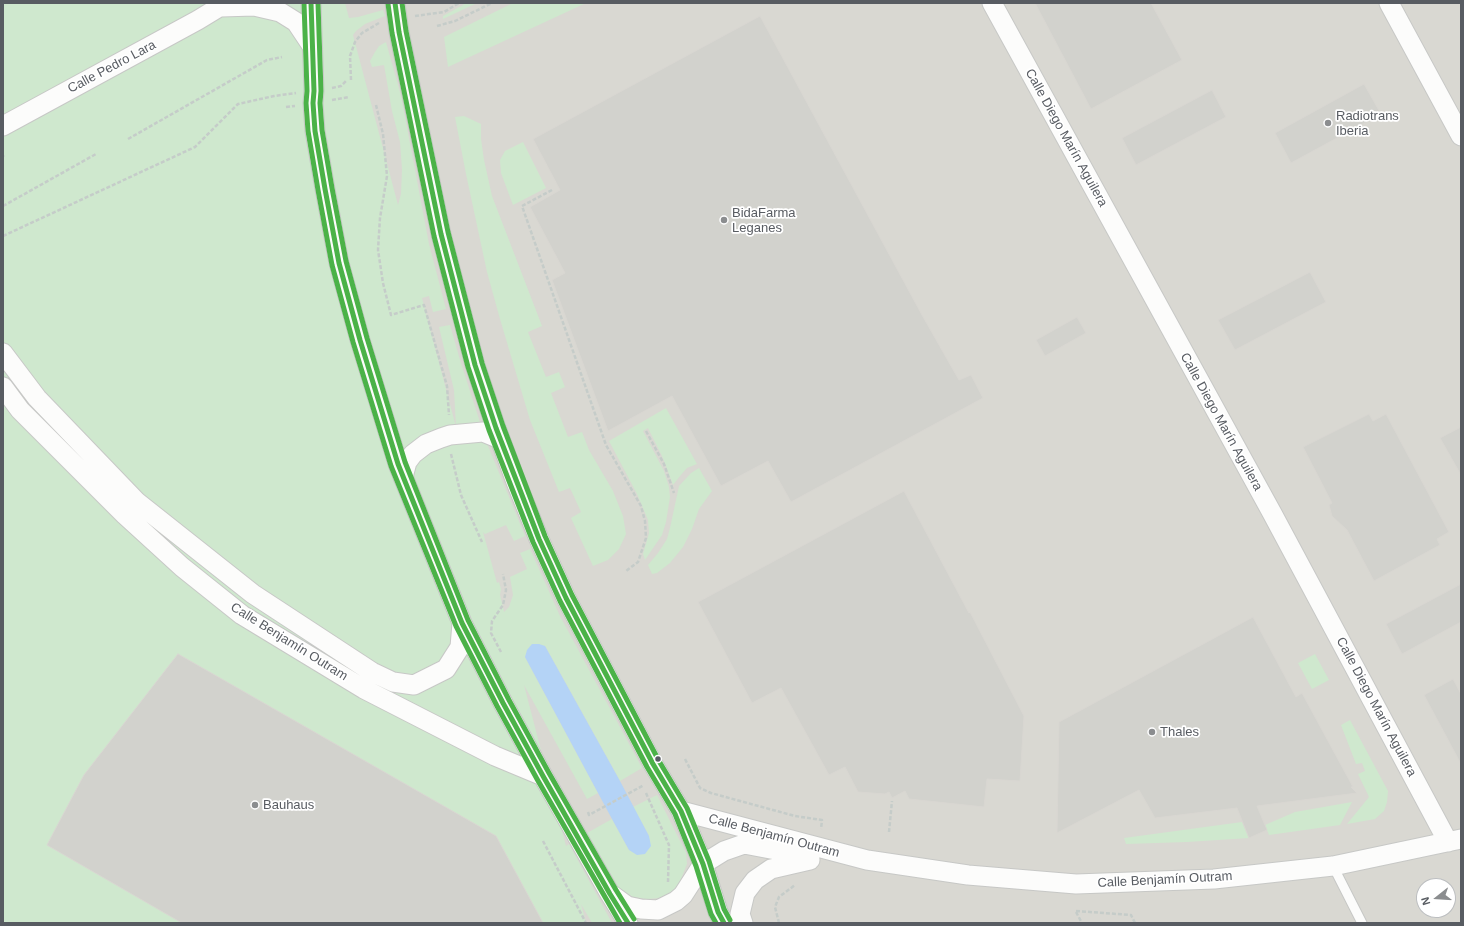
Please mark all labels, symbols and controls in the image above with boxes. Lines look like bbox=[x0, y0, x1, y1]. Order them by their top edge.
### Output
street label: Calle Pedro Lara bbox=[65, 37, 159, 97]
street label: Calle Diego Marín Aguilera bbox=[1022, 66, 1110, 210]
place label: Radiotrans Iberia bbox=[1336, 108, 1399, 139]
marker: Radiotrans Iberia bbox=[1323, 118, 1333, 128]
place label: BidaFarma Leganes bbox=[732, 205, 796, 236]
marker: BidaFarma Leganes bbox=[719, 215, 729, 225]
street label: Calle Diego Marín Aguilera bbox=[1177, 350, 1265, 494]
street label: Calle Benjamín Outram bbox=[228, 600, 350, 684]
street label: Calle Diego Marín Aguilera bbox=[1333, 635, 1419, 779]
place label: Thales bbox=[1160, 724, 1199, 740]
marker: Thales bbox=[1147, 727, 1157, 737]
unlabelled marker bbox=[653, 754, 663, 764]
place label: Bauhaus bbox=[263, 797, 314, 813]
marker: Bauhaus bbox=[250, 800, 260, 810]
street label: Calle Benjamín Outram bbox=[707, 811, 841, 861]
street label: Calle Benjamín Outram bbox=[1097, 869, 1233, 891]
north arrow bbox=[1416, 878, 1456, 918]
text: N bbox=[1419, 896, 1432, 907]

